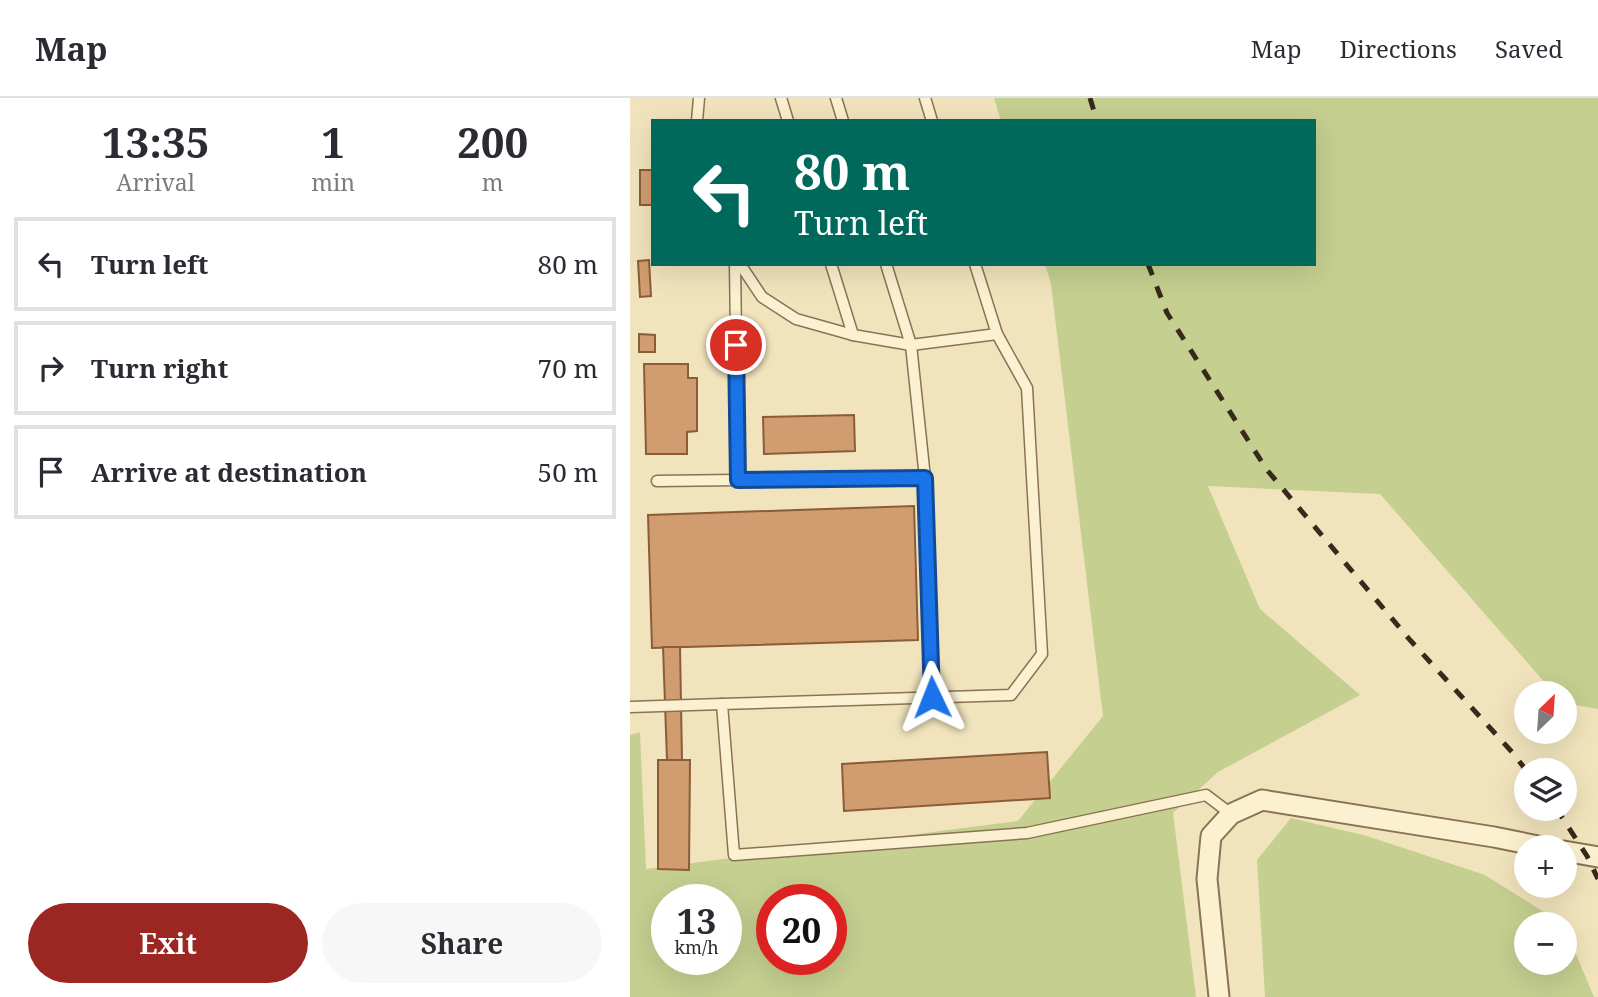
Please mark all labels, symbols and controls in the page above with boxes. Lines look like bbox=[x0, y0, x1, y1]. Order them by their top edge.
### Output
text: Map bbox=[35, 26, 108, 71]
text: Map bbox=[1251, 32, 1302, 65]
text: Directions bbox=[1340, 32, 1457, 65]
text: Saved bbox=[1495, 32, 1563, 65]
text: 13:35 bbox=[102, 113, 209, 170]
text: 1 bbox=[321, 113, 345, 170]
text: 200 bbox=[457, 113, 528, 170]
text: 80 m bbox=[794, 138, 910, 204]
icon: left bbox=[679, 147, 770, 238]
text: Arrival bbox=[116, 166, 195, 198]
text: min bbox=[311, 166, 355, 198]
text: m bbox=[482, 166, 503, 198]
text: Turn left bbox=[794, 201, 928, 244]
icon: left bbox=[32, 245, 70, 283]
text: Turn left bbox=[91, 246, 208, 282]
text: 80 m bbox=[538, 246, 598, 282]
pin bbox=[706, 315, 766, 375]
icon: arrive bbox=[717, 326, 755, 364]
icon: right bbox=[32, 349, 70, 387]
text: Turn right bbox=[91, 350, 228, 386]
text: 70 m bbox=[538, 350, 598, 386]
icon: arrive bbox=[32, 453, 70, 491]
text: Arrive at destination bbox=[91, 454, 367, 490]
text: 50 m bbox=[538, 454, 598, 490]
position arrow bbox=[895, 660, 969, 734]
north arrow bbox=[1514, 681, 1577, 744]
map controls bbox=[1514, 681, 1577, 975]
button: layers bbox=[1514, 758, 1577, 821]
button: + bbox=[1514, 835, 1577, 898]
speed limit sign: 20 bbox=[756, 884, 847, 975]
text: 13 bbox=[677, 897, 716, 944]
button: Exit bbox=[28, 903, 308, 983]
button: Share bbox=[322, 903, 602, 983]
button: − bbox=[1514, 912, 1577, 975]
text: km/h bbox=[674, 935, 719, 959]

